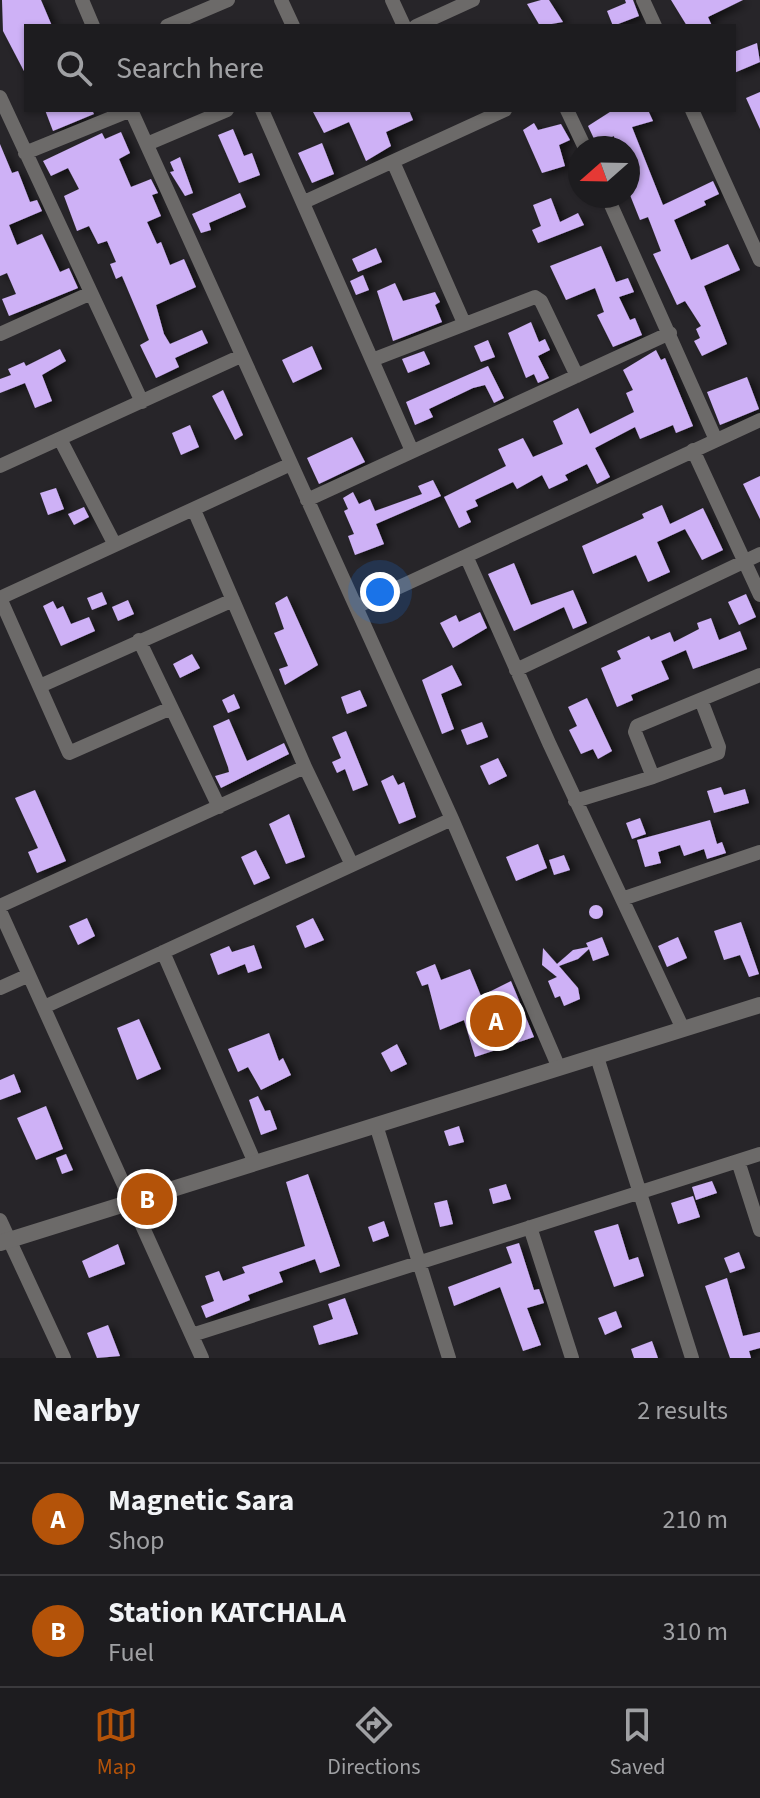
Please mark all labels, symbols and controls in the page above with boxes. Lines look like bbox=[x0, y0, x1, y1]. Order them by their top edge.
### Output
search box bbox=[24, 24, 736, 112]
icon: search bbox=[52, 46, 96, 90]
text: Search here bbox=[116, 47, 264, 90]
north arrow bbox=[568, 136, 640, 208]
your location bbox=[360, 572, 400, 612]
pin: A bbox=[470, 991, 522, 1051]
pin: B bbox=[121, 1169, 173, 1229]
text: Nearby bbox=[32, 1386, 140, 1435]
text: 2 results bbox=[637, 1392, 728, 1429]
text: Magnetic Sara bbox=[108, 1479, 294, 1522]
text: A bbox=[51, 1501, 65, 1538]
text: 210 m bbox=[662, 1501, 728, 1538]
text: Shop bbox=[108, 1522, 165, 1559]
text: Station KATCHALA bbox=[108, 1591, 346, 1634]
text: B bbox=[50, 1613, 66, 1650]
text: 310 m bbox=[662, 1613, 728, 1650]
text: Fuel bbox=[108, 1634, 154, 1671]
tab: Map bbox=[94, 1703, 138, 1783]
tab: Directions bbox=[327, 1703, 420, 1783]
tab: Saved bbox=[609, 1703, 666, 1783]

